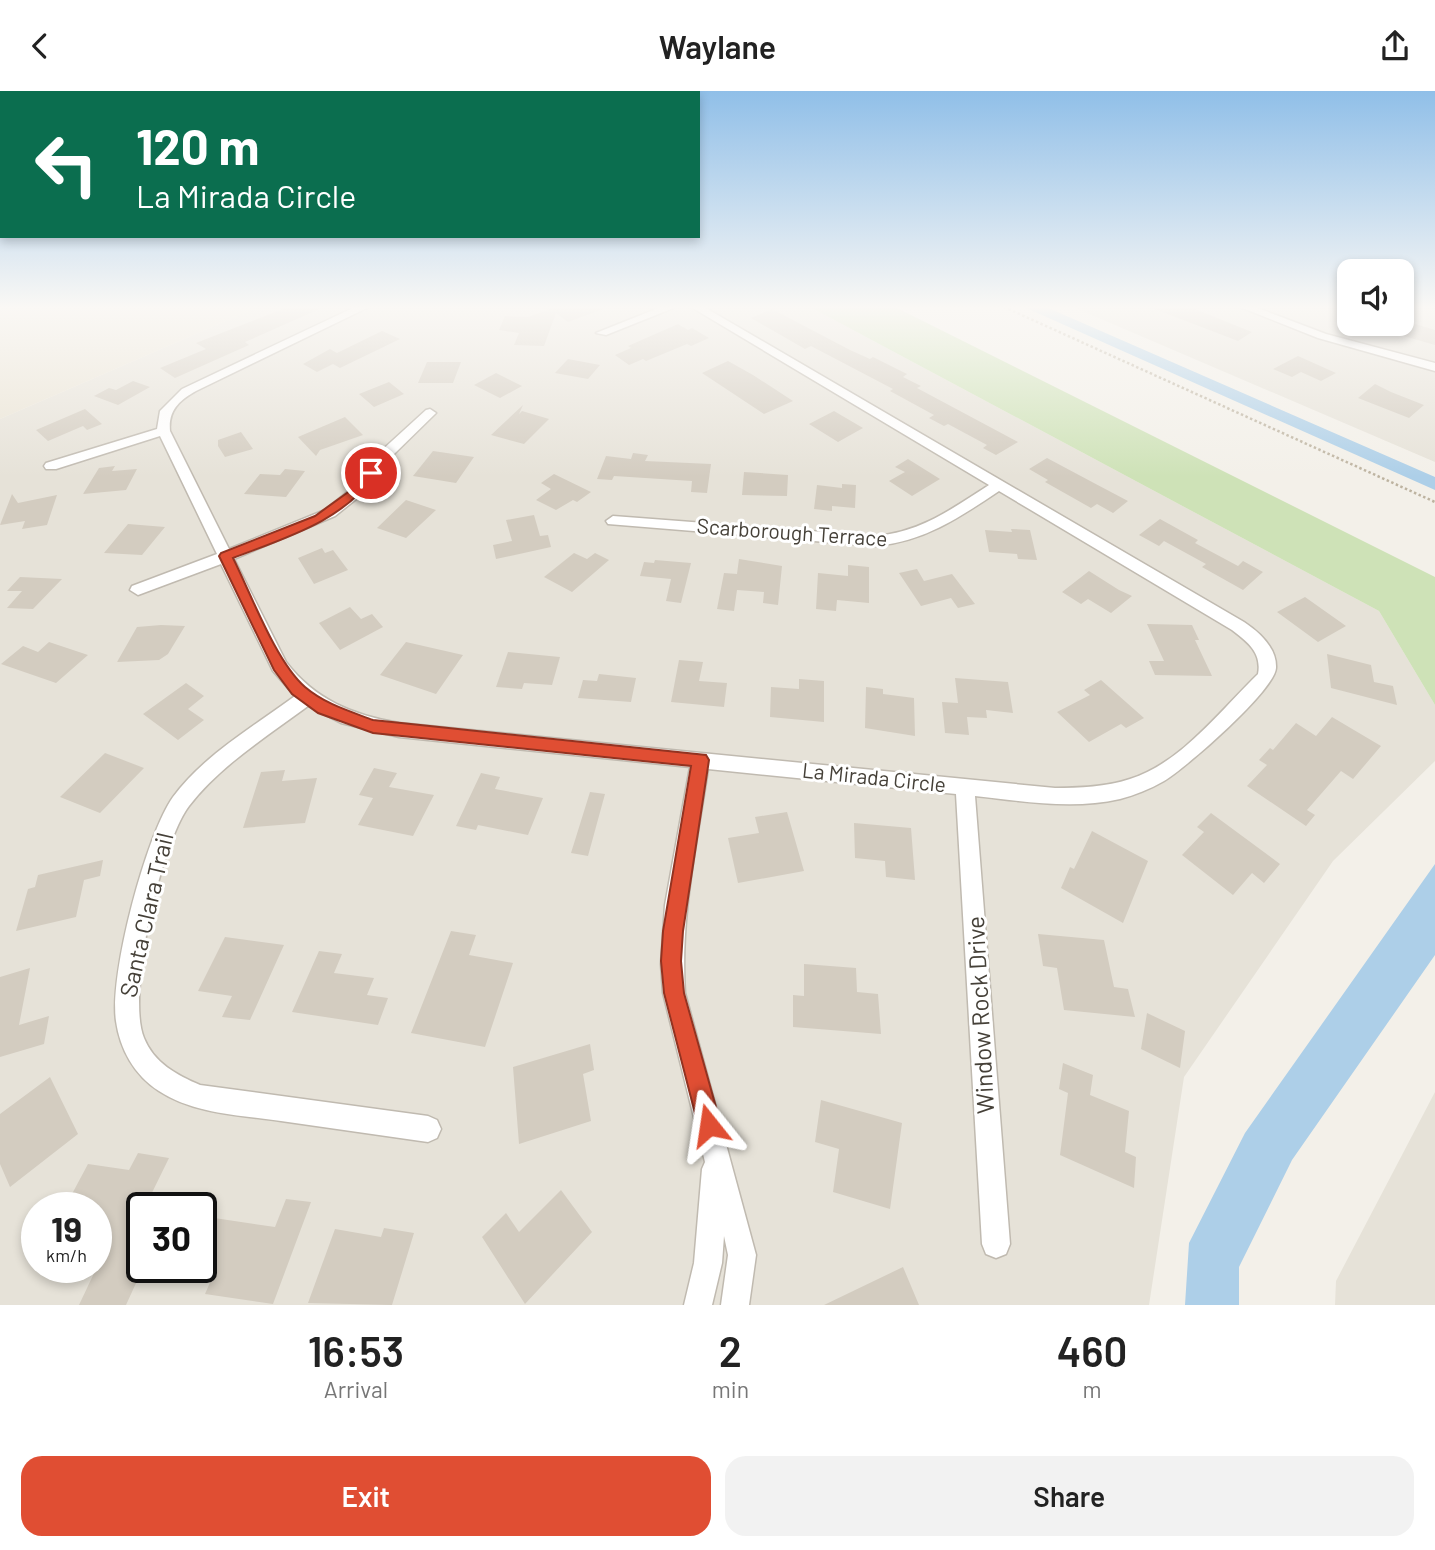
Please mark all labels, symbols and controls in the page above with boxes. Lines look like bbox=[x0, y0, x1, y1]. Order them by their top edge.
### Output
icon: back bbox=[21, 27, 59, 65]
text: Waylane bbox=[659, 27, 776, 65]
icon: share bbox=[1376, 27, 1414, 65]
text: 120 m bbox=[136, 116, 259, 175]
icon: left bbox=[21, 119, 112, 210]
text: La Mirada Circle bbox=[136, 176, 356, 214]
map controls bbox=[1337, 259, 1414, 336]
button: sound bbox=[1337, 259, 1414, 336]
pin bbox=[341, 443, 401, 503]
icon: arrive bbox=[352, 454, 390, 492]
street label: Scarborough Terrace bbox=[696, 512, 888, 551]
street label: La Mirada Circle bbox=[801, 757, 947, 796]
street label: Santa Clara Trail bbox=[113, 830, 179, 1000]
street label: Window Rock Drive bbox=[960, 915, 999, 1115]
position arrow bbox=[672, 1088, 746, 1162]
speed limit sign: 30 bbox=[126, 1192, 217, 1283]
text: 19 bbox=[51, 1207, 82, 1249]
text: km/h bbox=[46, 1244, 87, 1266]
text: 16:53 bbox=[308, 1325, 404, 1375]
text: 2 bbox=[719, 1325, 742, 1375]
text: 460 bbox=[1057, 1325, 1127, 1375]
text: Arrival bbox=[324, 1375, 388, 1403]
text: min bbox=[712, 1375, 749, 1403]
text: m bbox=[1083, 1375, 1102, 1403]
button: Exit bbox=[21, 1456, 711, 1536]
button: Share bbox=[725, 1456, 1414, 1536]

